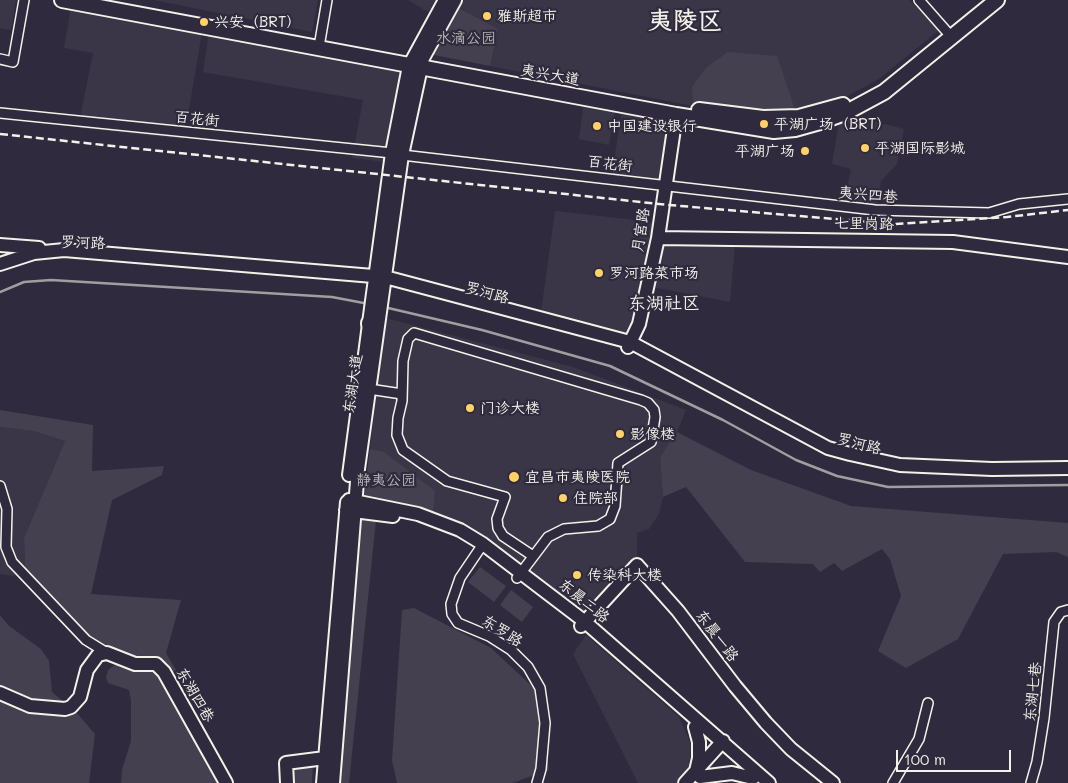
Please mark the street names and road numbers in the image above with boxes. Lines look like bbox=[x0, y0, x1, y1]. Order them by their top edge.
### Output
street label: 夷兴大道 bbox=[519, 61, 581, 89]
street label: 百花街 bbox=[174, 108, 220, 130]
street label: 百花街 bbox=[587, 152, 633, 176]
street label: 夷兴四巷 bbox=[837, 183, 899, 207]
street label: 月宫路 bbox=[629, 206, 653, 254]
street label: 七里岗路 bbox=[834, 214, 894, 234]
street label: 罗河路 bbox=[60, 233, 106, 253]
street label: 罗河路 bbox=[463, 278, 511, 308]
street label: 东湖大道 bbox=[340, 353, 366, 415]
street label: 罗河路 bbox=[835, 430, 883, 458]
street label: 东晨二路 bbox=[555, 575, 613, 627]
street label: 东晨一路 bbox=[692, 607, 742, 665]
street label: 东罗路 bbox=[478, 611, 526, 651]
street label: 东湖七巷 bbox=[1021, 661, 1045, 723]
street label: 东湖四巷 bbox=[172, 665, 218, 725]

